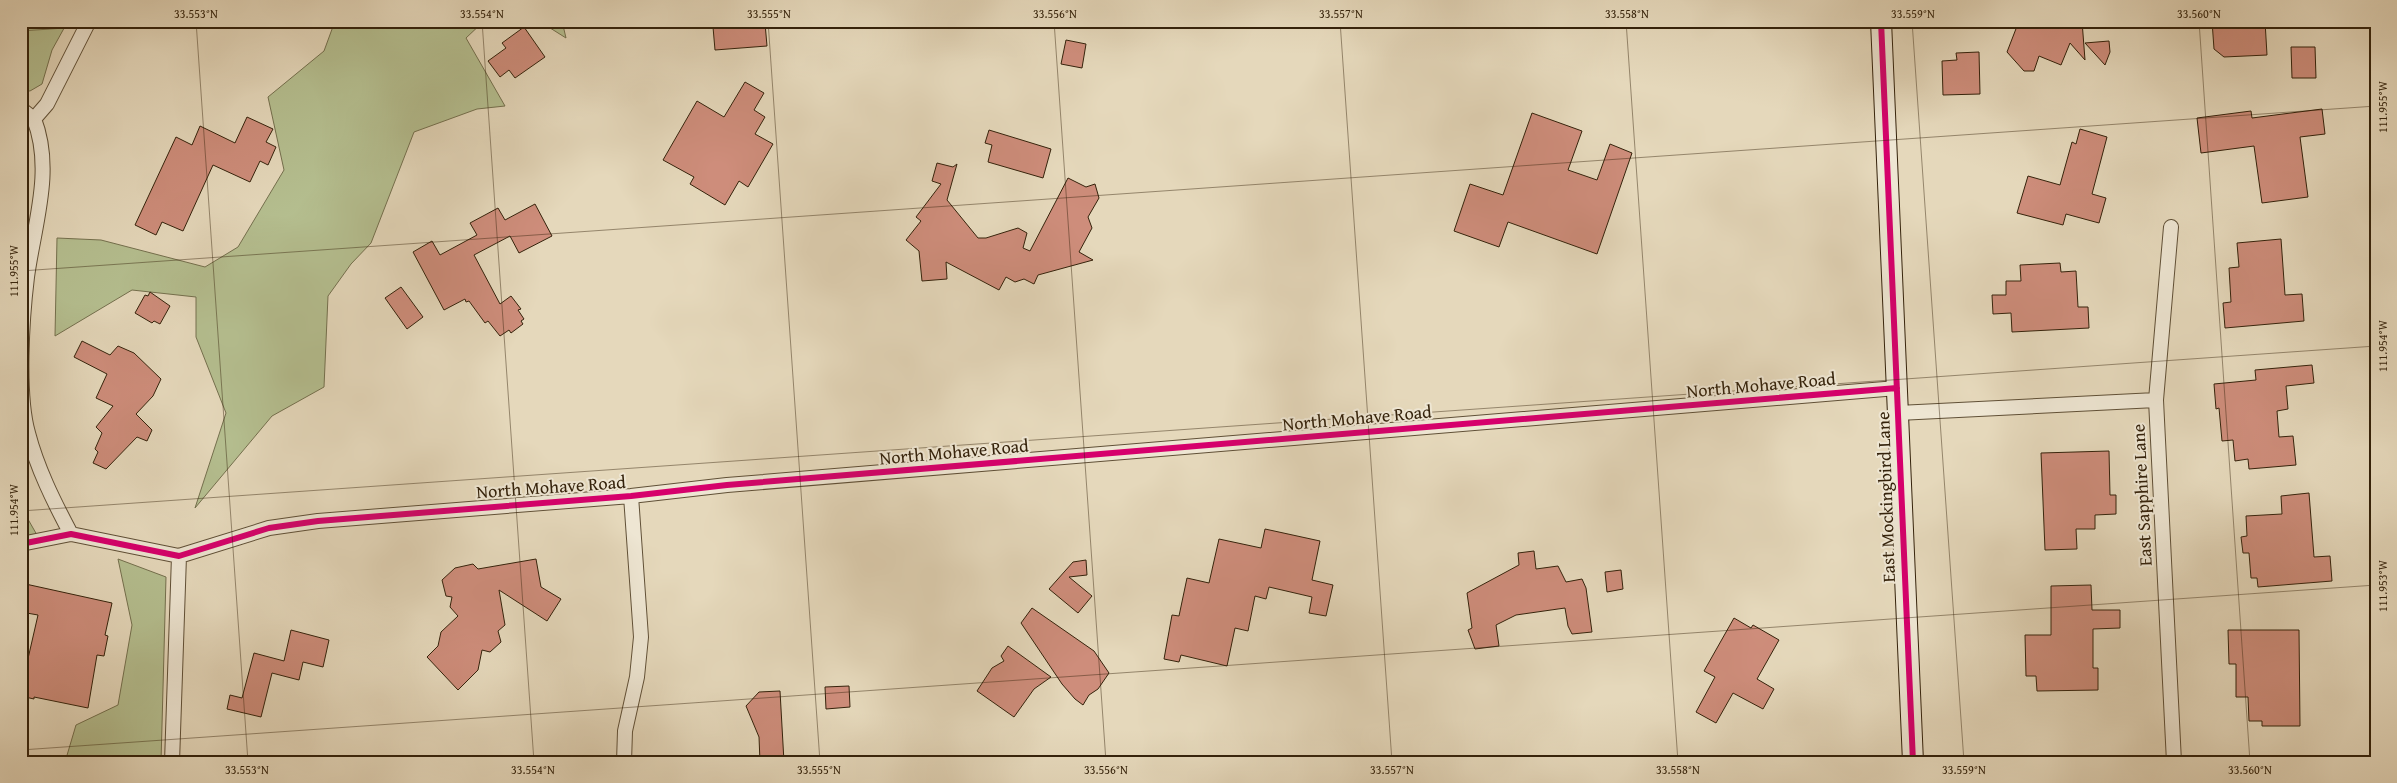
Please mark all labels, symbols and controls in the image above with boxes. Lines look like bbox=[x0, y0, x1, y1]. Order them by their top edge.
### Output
text: 33.553°N bbox=[174, 5, 218, 22]
text: 33.554°N bbox=[460, 5, 504, 22]
text: 33.555°N bbox=[747, 5, 791, 22]
text: 33.556°N bbox=[1033, 5, 1077, 22]
text: 33.557°N bbox=[1319, 5, 1363, 22]
text: 33.558°N bbox=[1605, 5, 1649, 22]
text: 33.559°N bbox=[1891, 5, 1935, 22]
text: 33.560°N bbox=[2177, 5, 2221, 22]
text: 111.955°W bbox=[2374, 80, 2391, 133]
text: 111.955°W bbox=[5, 244, 22, 297]
text: 111.954°W bbox=[2374, 319, 2391, 372]
street label: North Mohave Road bbox=[1685, 364, 1837, 404]
street label: North Mohave Road bbox=[1281, 397, 1433, 437]
street label: East Mockingbird Lane bbox=[1869, 411, 1902, 583]
street label: East Sapphire Lane bbox=[2124, 423, 2159, 567]
street label: North Mohave Road bbox=[878, 431, 1030, 471]
street label: North Mohave Road bbox=[475, 468, 627, 505]
text: 111.954°W bbox=[5, 483, 22, 536]
text: 111.953°W bbox=[2374, 559, 2391, 612]
text: 33.553°N bbox=[225, 761, 269, 778]
text: 33.554°N bbox=[511, 761, 555, 778]
text: 33.555°N bbox=[797, 761, 841, 778]
text: 33.556°N bbox=[1084, 761, 1128, 778]
text: 33.557°N bbox=[1370, 761, 1414, 778]
text: 33.558°N bbox=[1656, 761, 1700, 778]
text: 33.559°N bbox=[1942, 761, 1986, 778]
text: 33.560°N bbox=[2228, 761, 2272, 778]

